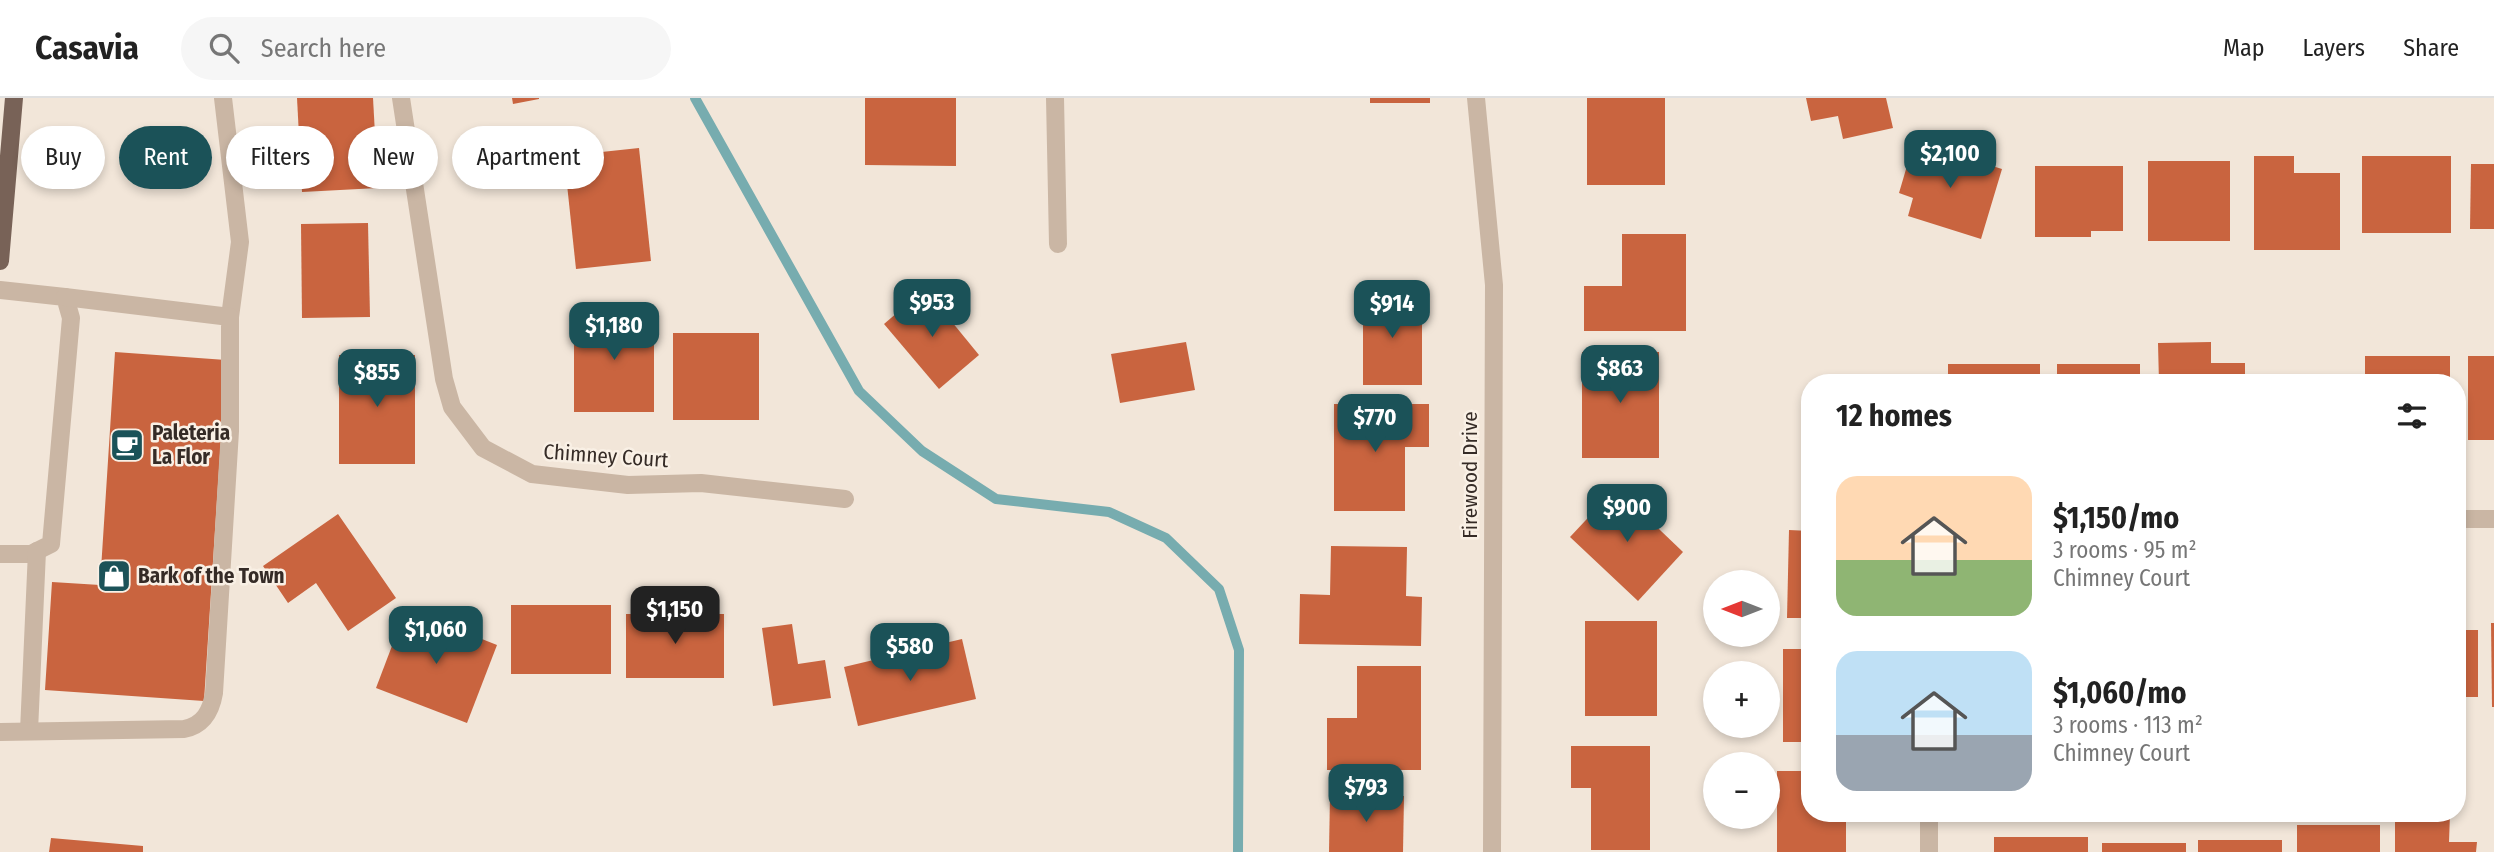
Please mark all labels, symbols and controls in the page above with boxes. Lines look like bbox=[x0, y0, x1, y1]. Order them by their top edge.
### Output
search box bbox=[181, 17, 671, 80]
text: Casavia bbox=[35, 28, 139, 68]
icon: search bbox=[205, 29, 243, 67]
text: Search here bbox=[261, 33, 386, 64]
text: Map bbox=[2223, 34, 2265, 62]
text: Layers bbox=[2303, 34, 2365, 62]
text: Share bbox=[2403, 34, 2459, 62]
chip: Buy bbox=[21, 126, 105, 189]
chip: Rent bbox=[119, 126, 212, 189]
chip: Filters bbox=[226, 126, 334, 189]
chip: New bbox=[348, 126, 438, 189]
chip: Apartment bbox=[452, 126, 604, 189]
pin: $2,100 bbox=[1893, 130, 2007, 190]
text: $2,100 bbox=[1920, 139, 1980, 167]
pin: $953 bbox=[891, 280, 973, 339]
pin: $914 bbox=[1351, 280, 1433, 340]
text: $953 bbox=[910, 288, 954, 316]
text: $914 bbox=[1370, 289, 1414, 317]
pin: $1,180 bbox=[557, 302, 671, 362]
text: $1,180 bbox=[585, 311, 643, 339]
pin: $863 bbox=[1579, 345, 1661, 405]
pin: $855 bbox=[336, 350, 418, 409]
text: $863 bbox=[1597, 354, 1643, 382]
text: $855 bbox=[354, 358, 400, 386]
pin: $770 bbox=[1334, 394, 1416, 454]
icon: filters bbox=[2393, 397, 2431, 435]
text: 12 homes bbox=[1836, 398, 1952, 434]
text: $770 bbox=[1353, 403, 1397, 431]
street label: Firewood Drive bbox=[1457, 411, 1483, 539]
place label: Paleteria La Flor bbox=[152, 420, 230, 470]
cafe icon: Paleteria La Flor bbox=[108, 426, 146, 464]
street label: Chimney Court bbox=[543, 439, 669, 473]
pin: $900 bbox=[1586, 484, 1668, 544]
text: $900 bbox=[1603, 493, 1651, 521]
text: $1,150/mo bbox=[2053, 500, 2179, 536]
icon: home bbox=[1892, 504, 1976, 588]
text: 3 rooms · 95 m² bbox=[2053, 536, 2197, 564]
shop icon: Bark of the Town bbox=[95, 557, 133, 595]
place label: Bark of the Town bbox=[138, 563, 285, 589]
text: Chimney Court bbox=[2053, 564, 2190, 592]
north arrow bbox=[1703, 570, 1780, 648]
map controls bbox=[1703, 570, 1780, 829]
pin: $1,150 bbox=[618, 587, 732, 646]
text: $1,150 bbox=[647, 595, 703, 623]
pin: $1,060 bbox=[379, 606, 493, 666]
text: $1,060 bbox=[405, 615, 467, 643]
pin: $580 bbox=[869, 624, 951, 683]
text: $580 bbox=[886, 632, 934, 660]
button: + bbox=[1703, 661, 1780, 738]
text: $1,060/mo bbox=[2053, 675, 2186, 711]
icon: home bbox=[1892, 679, 1976, 763]
text: 3 rooms · 113 m² bbox=[2053, 711, 2203, 739]
text: Chimney Court bbox=[2053, 739, 2190, 767]
button: − bbox=[1703, 752, 1780, 829]
pin: $793 bbox=[1325, 764, 1407, 824]
text: $793 bbox=[1344, 773, 1388, 801]

